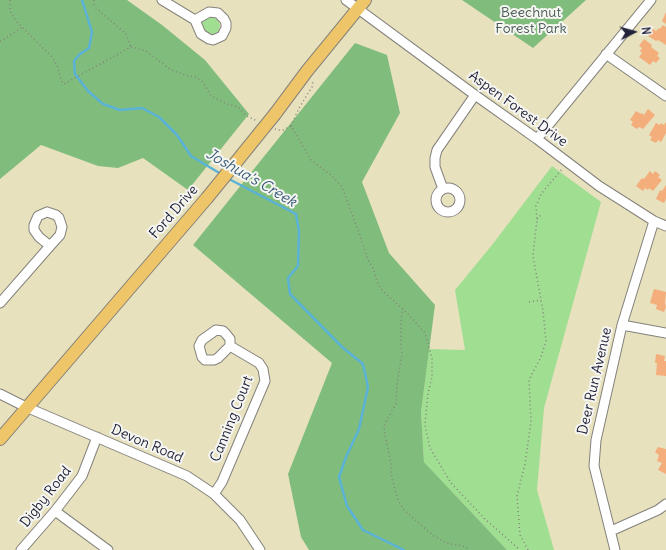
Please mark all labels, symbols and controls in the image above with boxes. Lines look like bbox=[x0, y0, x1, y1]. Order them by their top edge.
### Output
park label: Beechnut Forest Park bbox=[495, 5, 567, 38]
north arrow bbox=[614, 12, 654, 52]
text: N bbox=[639, 26, 653, 35]
street label: Aspen Forest Drive bbox=[465, 68, 571, 150]
water label: Joshua's Creek bbox=[203, 145, 299, 211]
street label: Ford Drive bbox=[146, 182, 202, 242]
street label: Deer Run Avenue bbox=[575, 326, 615, 436]
street label: Canning Court bbox=[207, 374, 257, 464]
street label: Devon Road bbox=[109, 421, 185, 467]
street label: Digby Road bbox=[17, 463, 75, 531]

